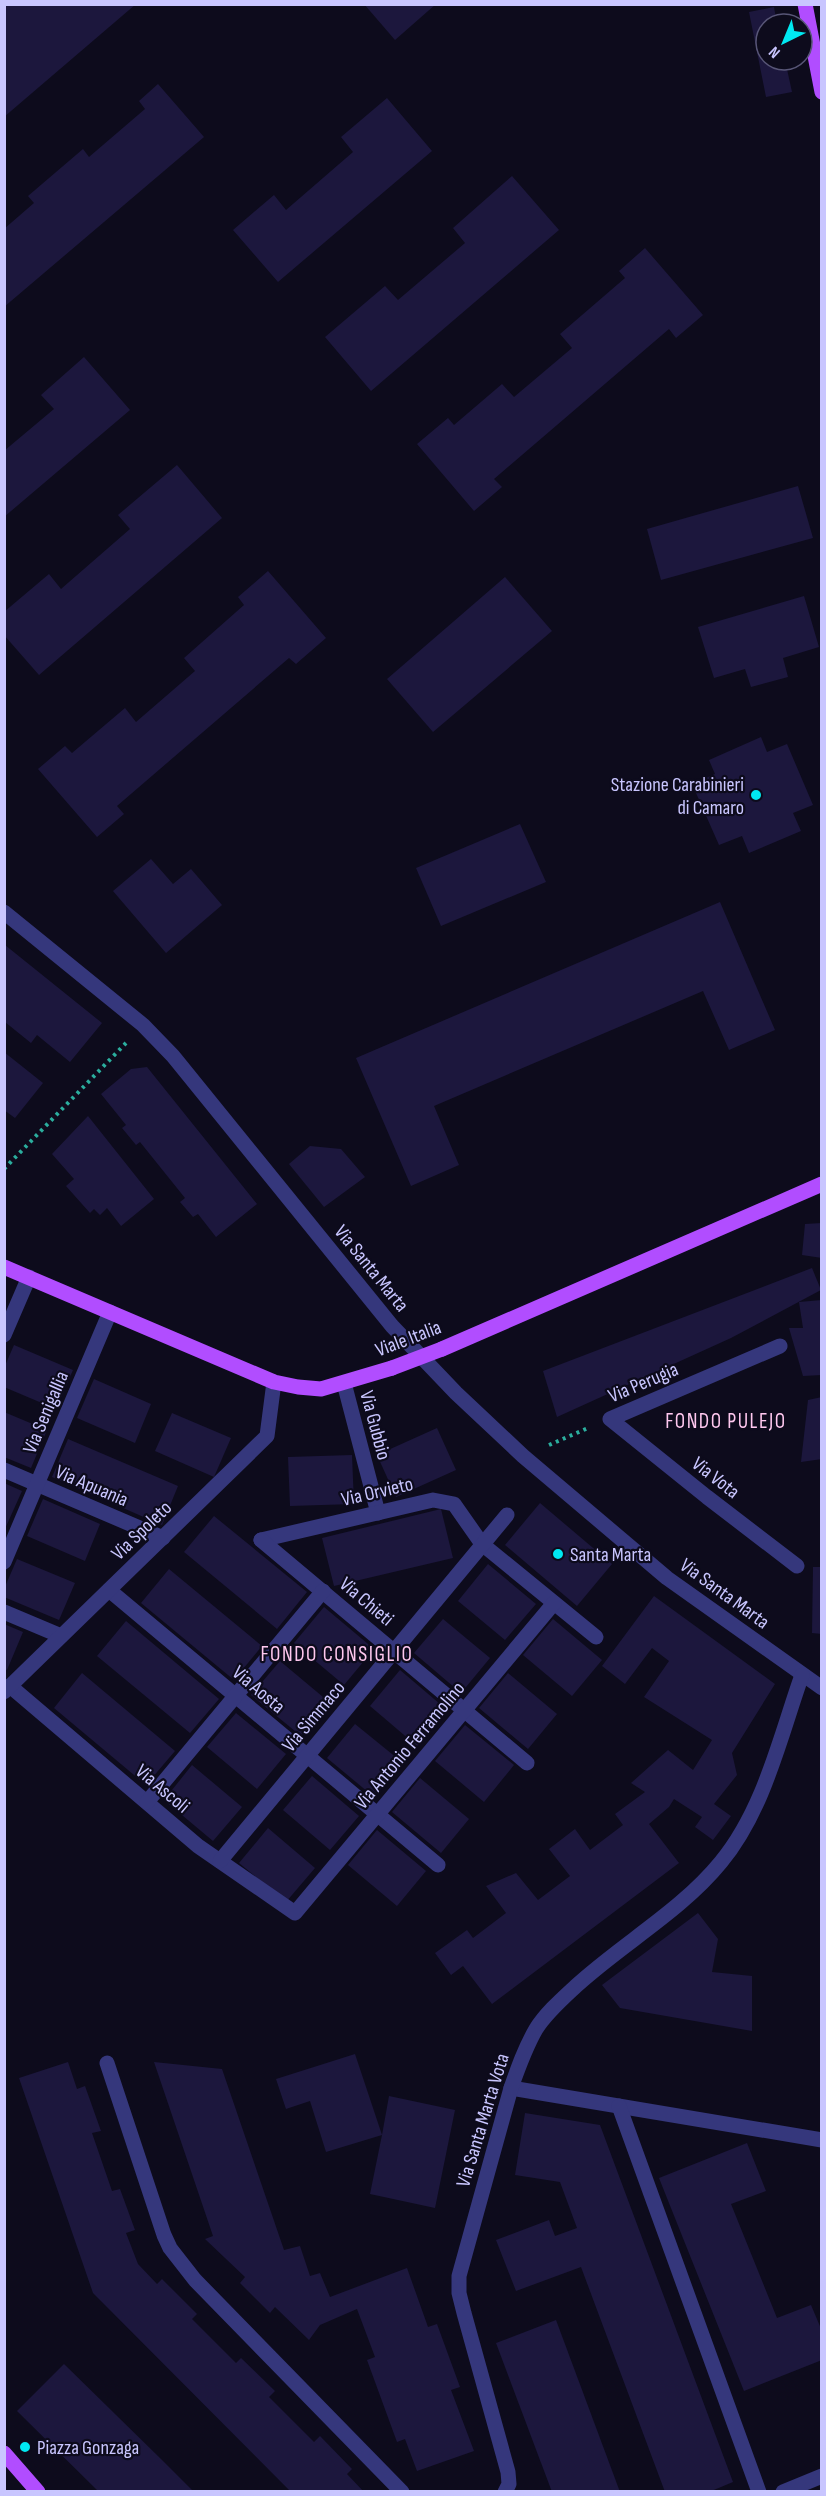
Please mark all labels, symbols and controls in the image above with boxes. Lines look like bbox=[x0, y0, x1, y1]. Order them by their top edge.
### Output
north arrow bbox=[754, 12, 814, 72]
text: N bbox=[765, 42, 784, 62]
place label: Stazione Carabinieri di Camaro bbox=[611, 773, 744, 820]
marker: Stazione Carabinieri di Camaro bbox=[749, 788, 763, 802]
street label: Via Santa Marta bbox=[329, 1220, 413, 1317]
street label: Viale Italia bbox=[372, 1315, 445, 1362]
street label: Via Perugia bbox=[605, 1357, 682, 1408]
street label: Via Senigallia bbox=[18, 1368, 74, 1457]
street label: Via Gubbio bbox=[354, 1388, 396, 1462]
district label: FONDO PULEJO bbox=[665, 1409, 787, 1434]
street label: Via Vota bbox=[687, 1452, 744, 1504]
street label: Via Apuania bbox=[52, 1460, 132, 1512]
street label: Via Orvieto bbox=[339, 1472, 416, 1512]
street label: Via Spoleto bbox=[106, 1496, 177, 1565]
place label: Santa Marta bbox=[570, 1543, 651, 1567]
marker: Santa Marta bbox=[551, 1547, 565, 1561]
street label: Via Santa Marta bbox=[675, 1553, 774, 1634]
street label: Via Chieti bbox=[334, 1572, 398, 1631]
district label: FONDO CONSIGLIO bbox=[261, 1642, 413, 1667]
street label: Via Aosta bbox=[227, 1661, 290, 1719]
street label: Via Simmaco bbox=[277, 1676, 350, 1757]
street label: Via Antonio Ferramolino bbox=[349, 1677, 470, 1814]
street label: Via Ascoli bbox=[130, 1759, 194, 1818]
street label: Via Santa Marta Vota bbox=[451, 2051, 515, 2190]
place label: Piazza Gonzaga bbox=[37, 2436, 139, 2460]
marker: Piazza Gonzaga bbox=[18, 2440, 32, 2454]

